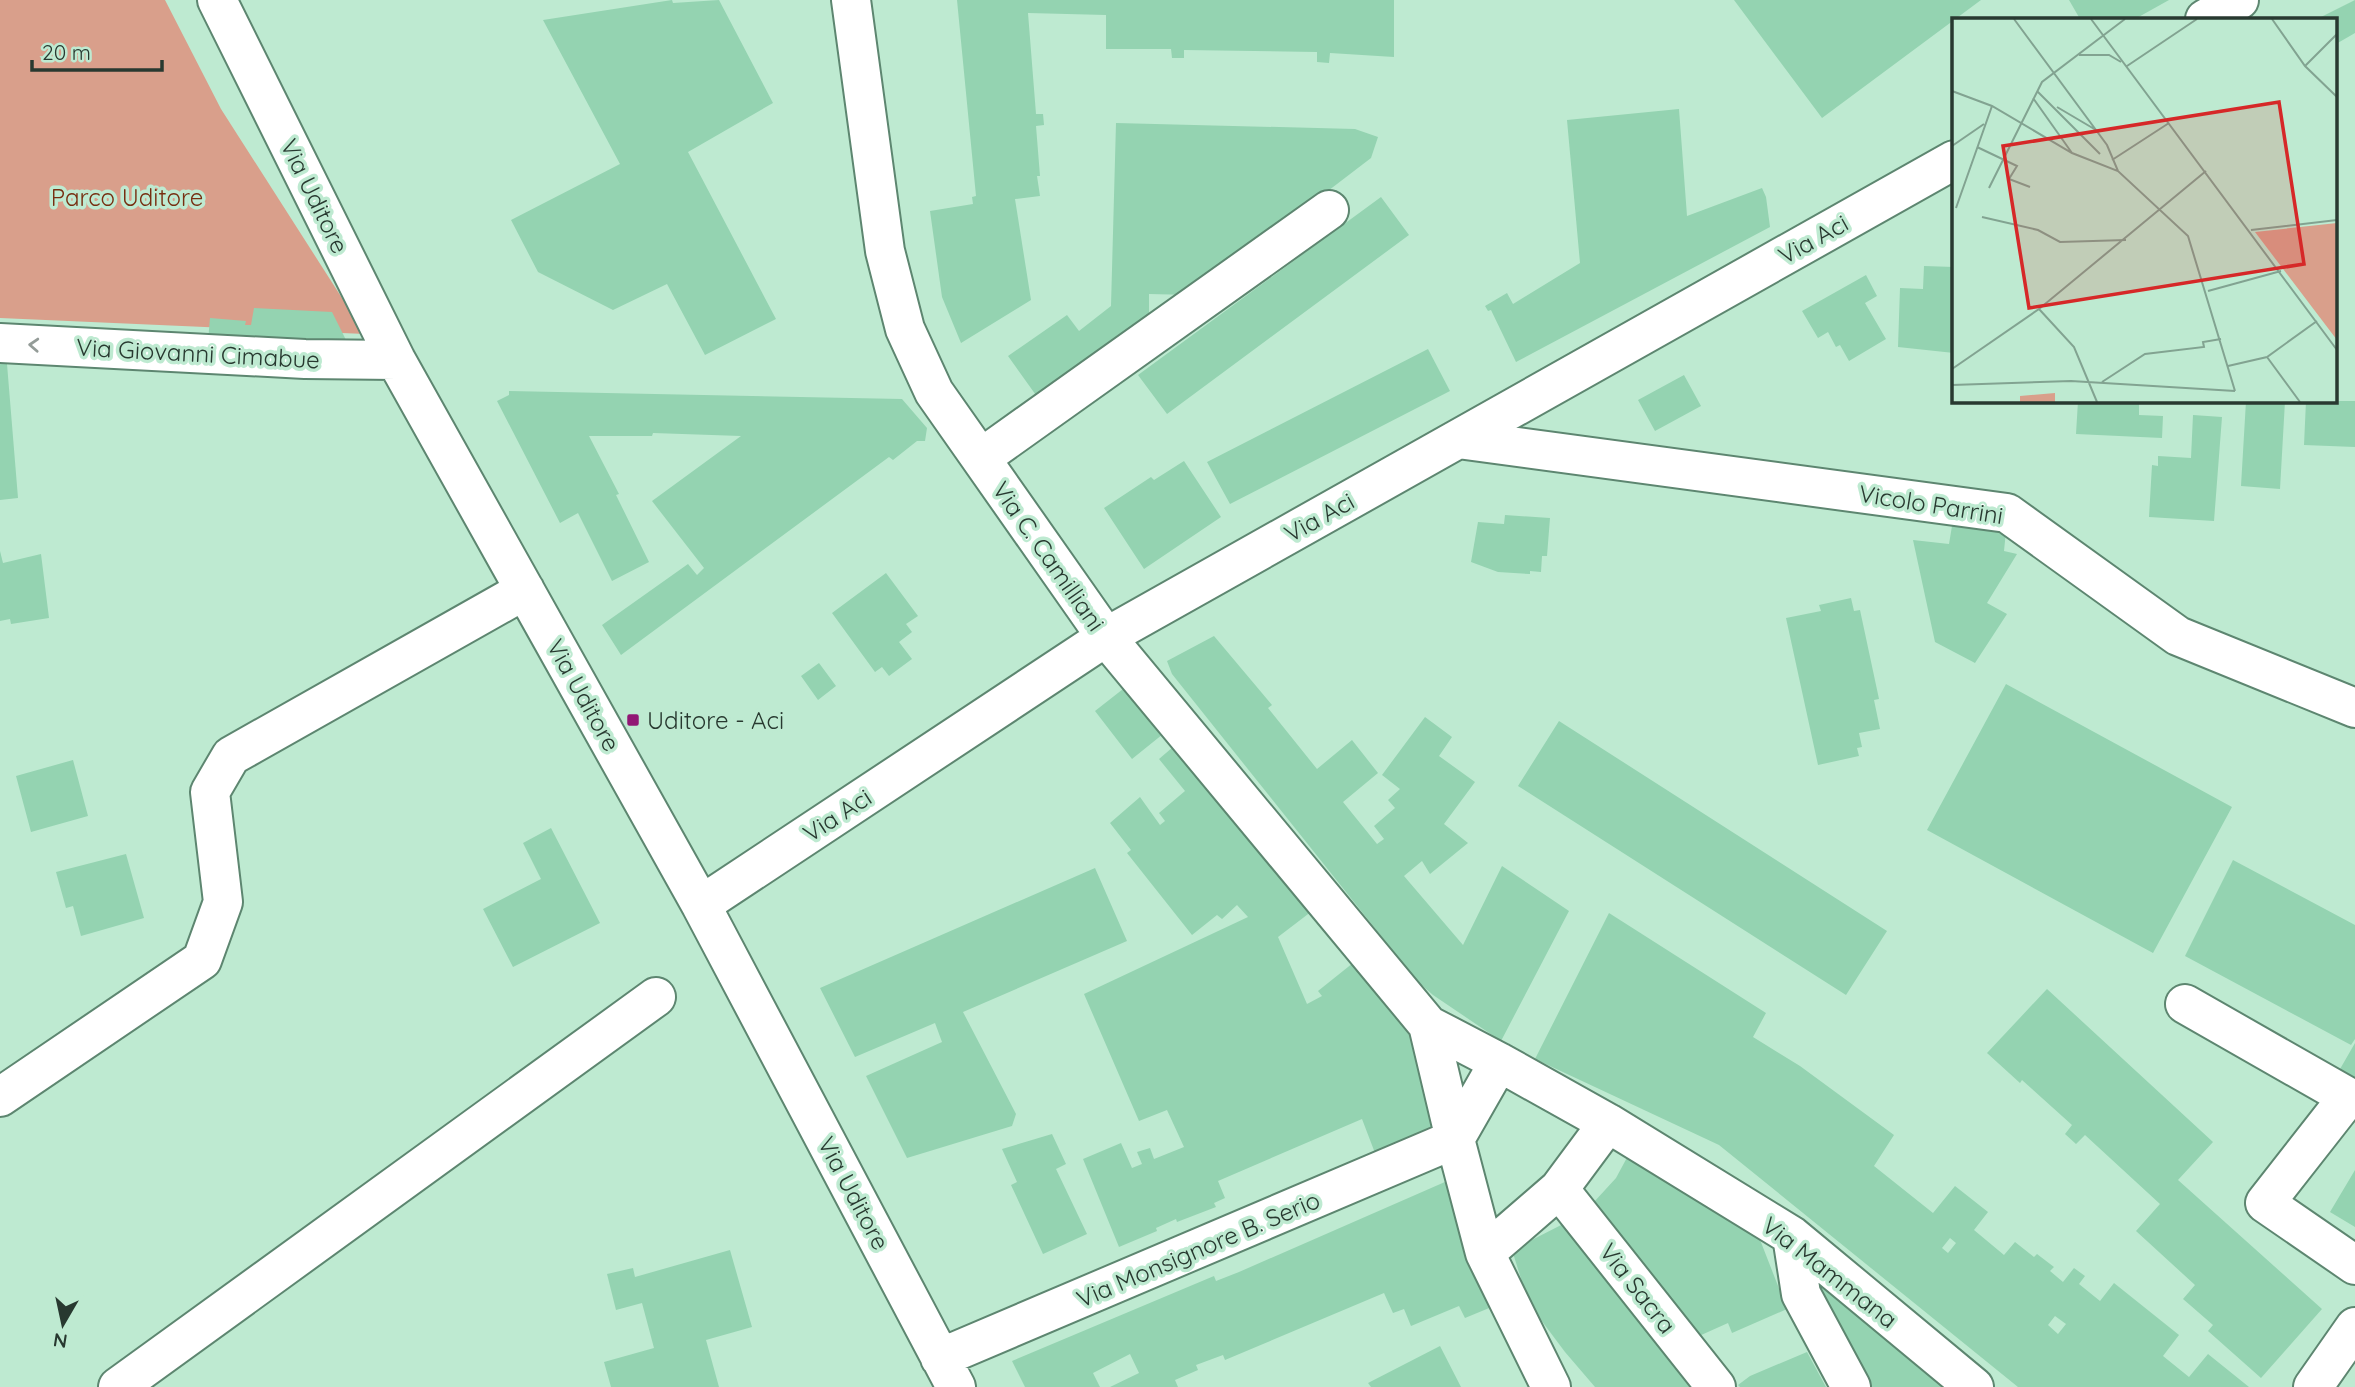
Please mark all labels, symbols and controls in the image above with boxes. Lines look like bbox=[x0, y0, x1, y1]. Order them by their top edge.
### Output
inset map bbox=[1952, 18, 2338, 402]
scale bar bbox=[32, 28, 161, 72]
text: 20 m bbox=[42, 39, 91, 65]
street label: Via Uditore bbox=[274, 134, 356, 258]
park label: Parco Uditore bbox=[51, 182, 203, 212]
street label: Via Aci bbox=[1773, 208, 1853, 270]
street label: Via Giovanni Cimabue bbox=[75, 332, 321, 374]
one-way arrow bbox=[28, 338, 39, 353]
street label: Via C. Camilliani bbox=[986, 475, 1112, 637]
street label: Vicolo Parrini bbox=[1857, 478, 2005, 530]
street label: Via Aci bbox=[1279, 486, 1359, 548]
street label: Via Uditore bbox=[541, 634, 627, 756]
place label: Uditore - Aci bbox=[647, 705, 784, 735]
marker: Uditore - Aci bbox=[625, 712, 641, 728]
street label: Via Aci bbox=[797, 782, 877, 848]
street label: Via Uditore bbox=[812, 1131, 896, 1255]
street label: Via Monsignore B. Serio bbox=[1072, 1184, 1324, 1314]
street label: Via Mammana bbox=[1756, 1210, 1904, 1334]
street label: Via Sacra bbox=[1594, 1237, 1682, 1339]
north arrow bbox=[28, 1289, 98, 1359]
text: N bbox=[52, 1328, 69, 1354]

